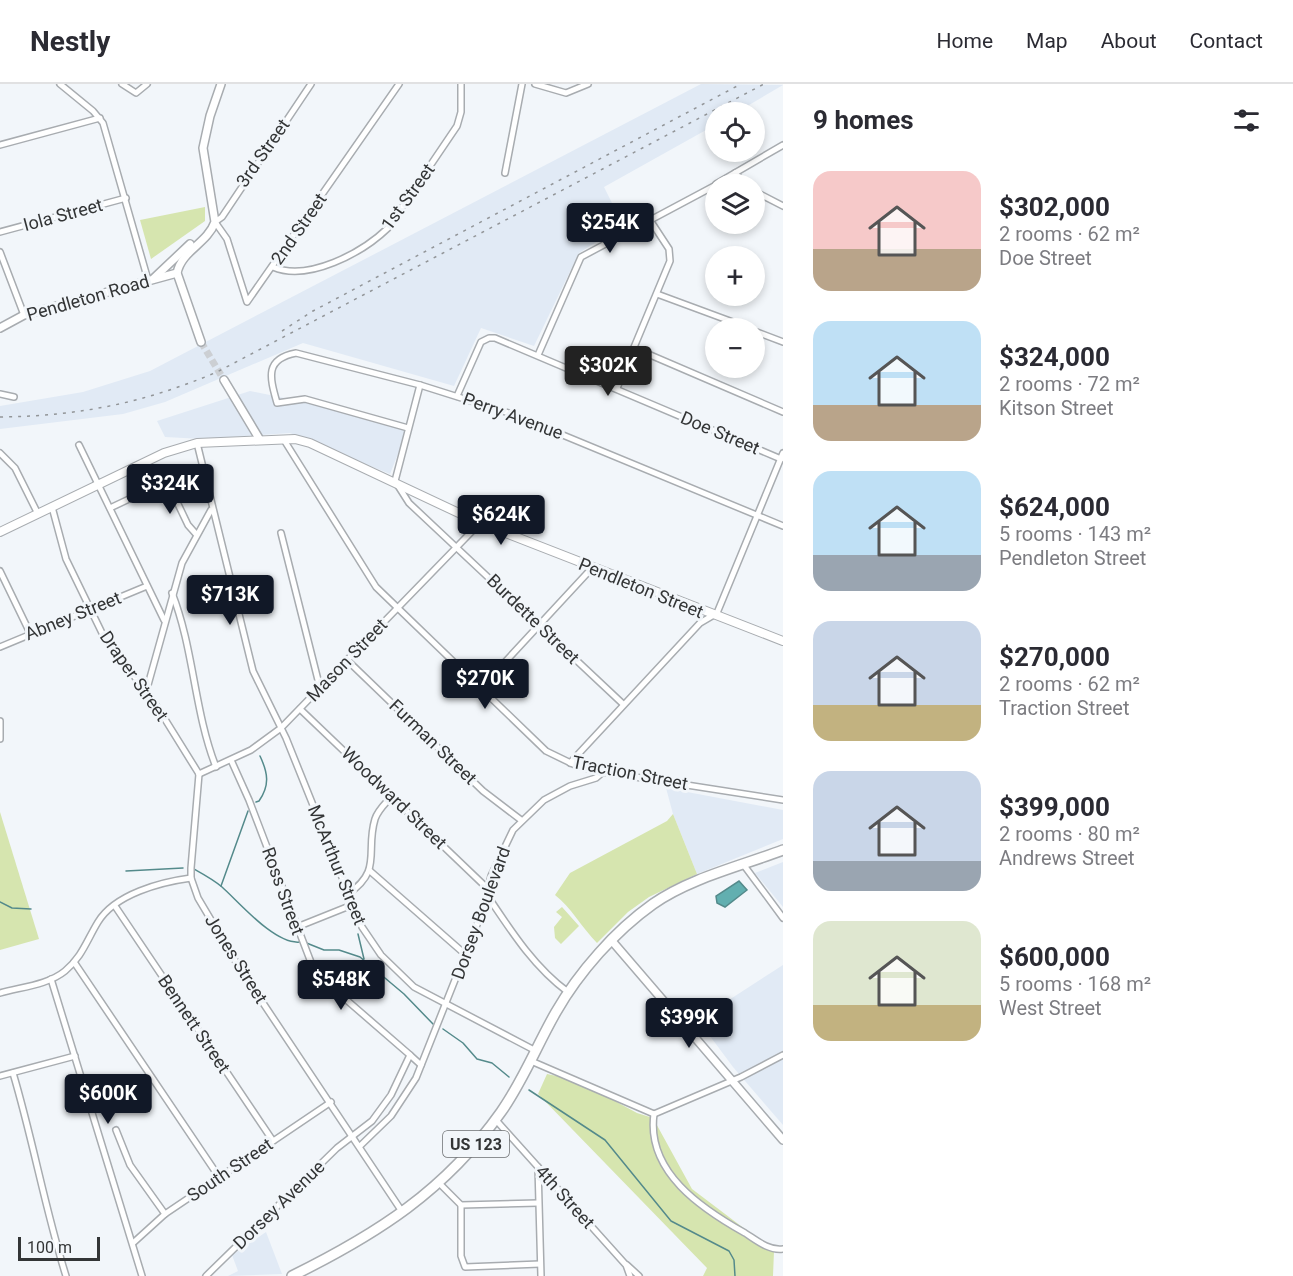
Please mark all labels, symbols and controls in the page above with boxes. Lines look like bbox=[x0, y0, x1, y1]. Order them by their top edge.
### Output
text: Nestly bbox=[30, 25, 110, 58]
text: Home bbox=[937, 29, 993, 53]
text: Map bbox=[1026, 29, 1068, 53]
text: About bbox=[1101, 29, 1157, 53]
text: Contact bbox=[1190, 29, 1263, 53]
map controls bbox=[705, 102, 765, 378]
button: locate bbox=[705, 102, 765, 162]
icon: filters bbox=[1230, 104, 1263, 137]
text: 9 homes bbox=[813, 105, 914, 135]
street label: 3rd Street bbox=[232, 115, 294, 191]
street label: 1st Street bbox=[376, 159, 439, 234]
button: layers bbox=[705, 174, 765, 234]
street label: 2nd Street bbox=[266, 189, 331, 268]
text: $302,000 bbox=[999, 192, 1110, 222]
street label: Iola Street bbox=[21, 194, 105, 235]
icon: home bbox=[861, 195, 933, 267]
pin: $254K bbox=[568, 203, 652, 254]
text: $254K bbox=[581, 210, 639, 234]
text: 2 rooms · 62 m² bbox=[999, 222, 1140, 246]
button: + bbox=[705, 246, 765, 306]
text: Doe Street bbox=[999, 246, 1092, 270]
street label: Pendleton Road bbox=[24, 270, 152, 325]
button: − bbox=[705, 318, 765, 378]
text: $324,000 bbox=[999, 342, 1110, 372]
icon: home bbox=[861, 345, 933, 417]
pin: $302K bbox=[566, 346, 650, 397]
text: $302K bbox=[579, 353, 637, 377]
text: 2 rooms · 72 m² bbox=[999, 372, 1140, 396]
street label: Perry Avenue bbox=[460, 388, 566, 443]
text: Kitson Street bbox=[999, 396, 1113, 420]
street label: Doe Street bbox=[678, 407, 763, 459]
pin: $324K bbox=[128, 464, 212, 515]
text: $324K bbox=[141, 471, 199, 495]
text: $624,000 bbox=[999, 492, 1110, 522]
pin: $624K bbox=[459, 495, 543, 546]
icon: home bbox=[861, 495, 933, 567]
text: $624K bbox=[472, 502, 530, 526]
text: 5 rooms · 143 m² bbox=[999, 522, 1151, 546]
text: Pendleton Street bbox=[999, 546, 1146, 570]
street label: Pendleton Street bbox=[576, 553, 707, 622]
street label: Burdette Street bbox=[483, 569, 584, 668]
pin: $713K bbox=[188, 575, 272, 626]
text: $713K bbox=[201, 582, 259, 606]
street label: Abney Street bbox=[22, 587, 124, 644]
street label: Mason Street bbox=[302, 614, 391, 705]
street label: Draper Street bbox=[96, 627, 173, 725]
text: $270,000 bbox=[999, 642, 1110, 672]
icon: home bbox=[861, 645, 933, 717]
pin: $270K bbox=[443, 659, 527, 710]
text: $270K bbox=[456, 666, 514, 690]
text: 2 rooms · 62 m² bbox=[999, 672, 1140, 696]
street label: Furman Street bbox=[385, 695, 481, 789]
text: Traction Street bbox=[999, 696, 1130, 720]
street label: Woodward Street bbox=[338, 742, 451, 853]
street label: Traction Street bbox=[570, 751, 690, 794]
text: $399,000 bbox=[999, 792, 1110, 822]
icon: home bbox=[861, 795, 933, 867]
street label: McArthur Street bbox=[304, 802, 371, 928]
text: 2 rooms · 80 m² bbox=[999, 822, 1140, 846]
street label: Ross Street bbox=[258, 844, 309, 938]
street label: Dorsey Boulevard bbox=[447, 844, 514, 982]
text: Andrews Street bbox=[999, 846, 1135, 870]
street label: Jones Street bbox=[201, 910, 272, 1007]
text: $600,000 bbox=[999, 942, 1110, 972]
icon: home bbox=[861, 945, 933, 1017]
pin: $548K bbox=[299, 960, 383, 1011]
text: $548K bbox=[312, 967, 370, 991]
street label: Bennett Street bbox=[154, 971, 235, 1077]
text: 5 rooms · 168 m² bbox=[999, 972, 1151, 996]
text: West Street bbox=[999, 996, 1102, 1020]
pin: $399K bbox=[647, 998, 731, 1049]
text: $399K bbox=[660, 1005, 718, 1029]
pin: $600K bbox=[66, 1074, 150, 1125]
text: $600K bbox=[79, 1081, 137, 1105]
road number: US 123 bbox=[443, 1131, 509, 1157]
street label: South Street bbox=[183, 1133, 277, 1206]
street label: Dorsey Avenue bbox=[229, 1156, 329, 1253]
street label: 4th Street bbox=[532, 1161, 599, 1233]
scale bar bbox=[18, 1234, 100, 1262]
text: 100 m bbox=[27, 1238, 72, 1257]

